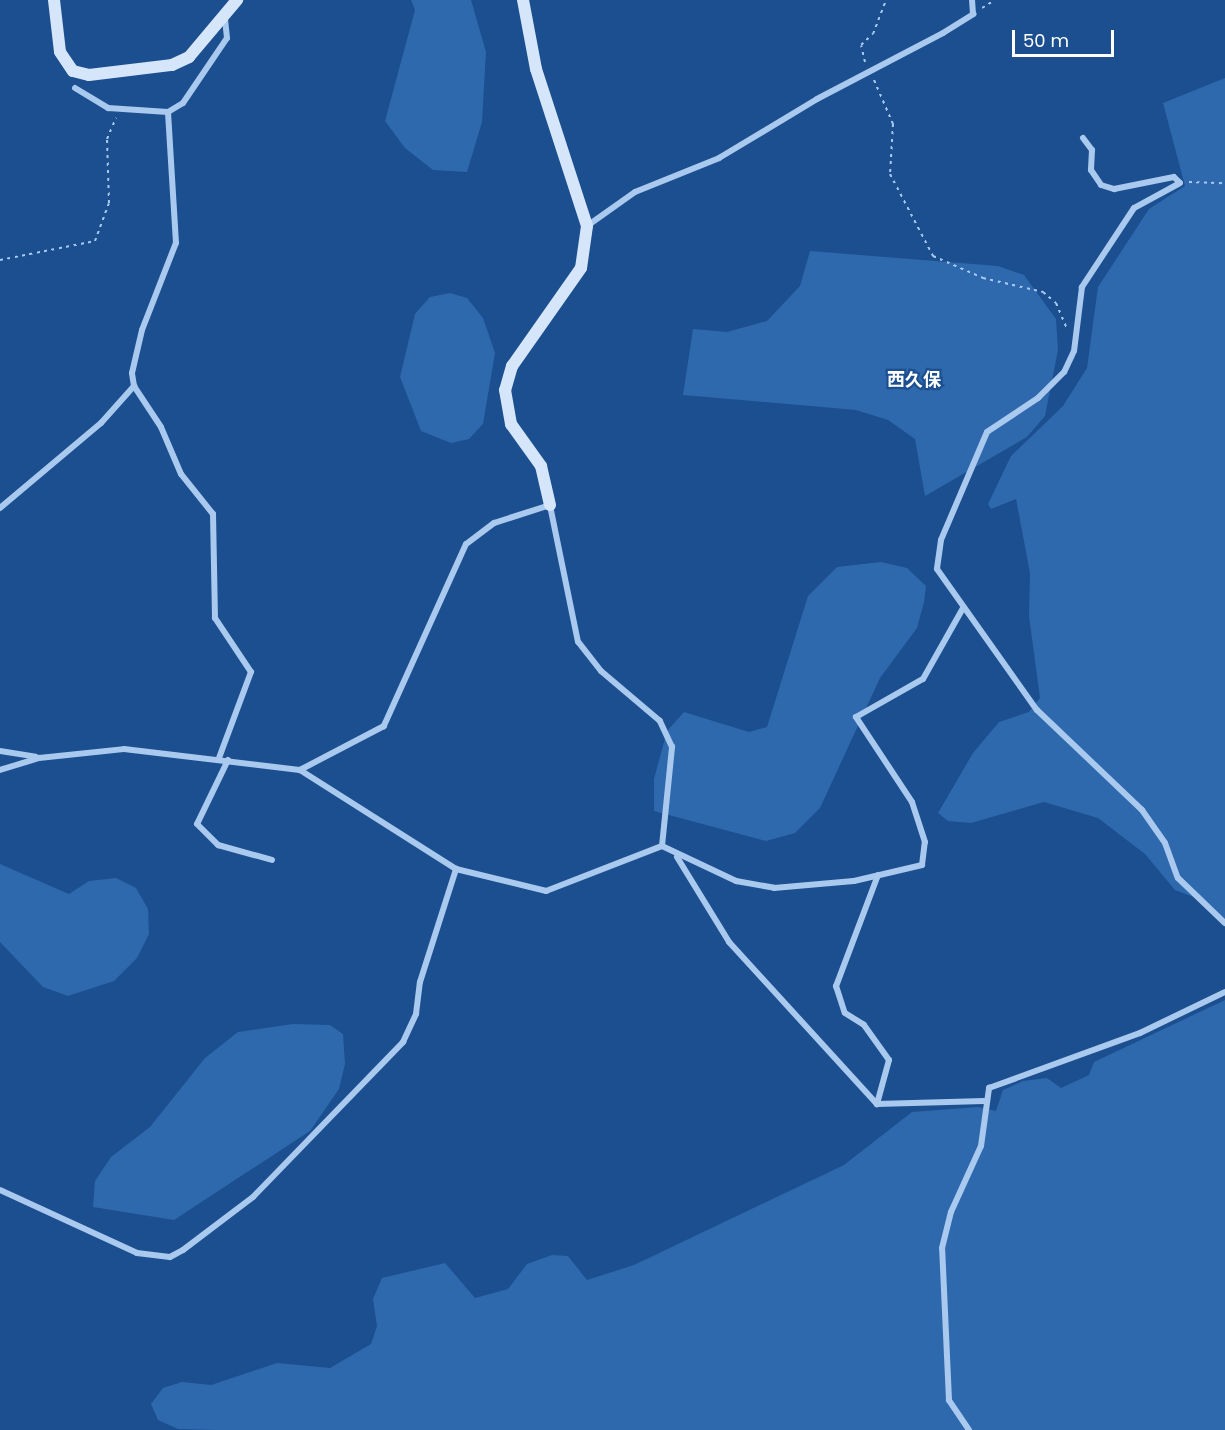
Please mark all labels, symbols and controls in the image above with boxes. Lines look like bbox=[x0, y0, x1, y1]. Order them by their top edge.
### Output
scale bar bbox=[1015, 18, 1117, 56]
text: 50 m bbox=[1023, 28, 1069, 53]
district label: 西久保 bbox=[887, 369, 941, 391]

